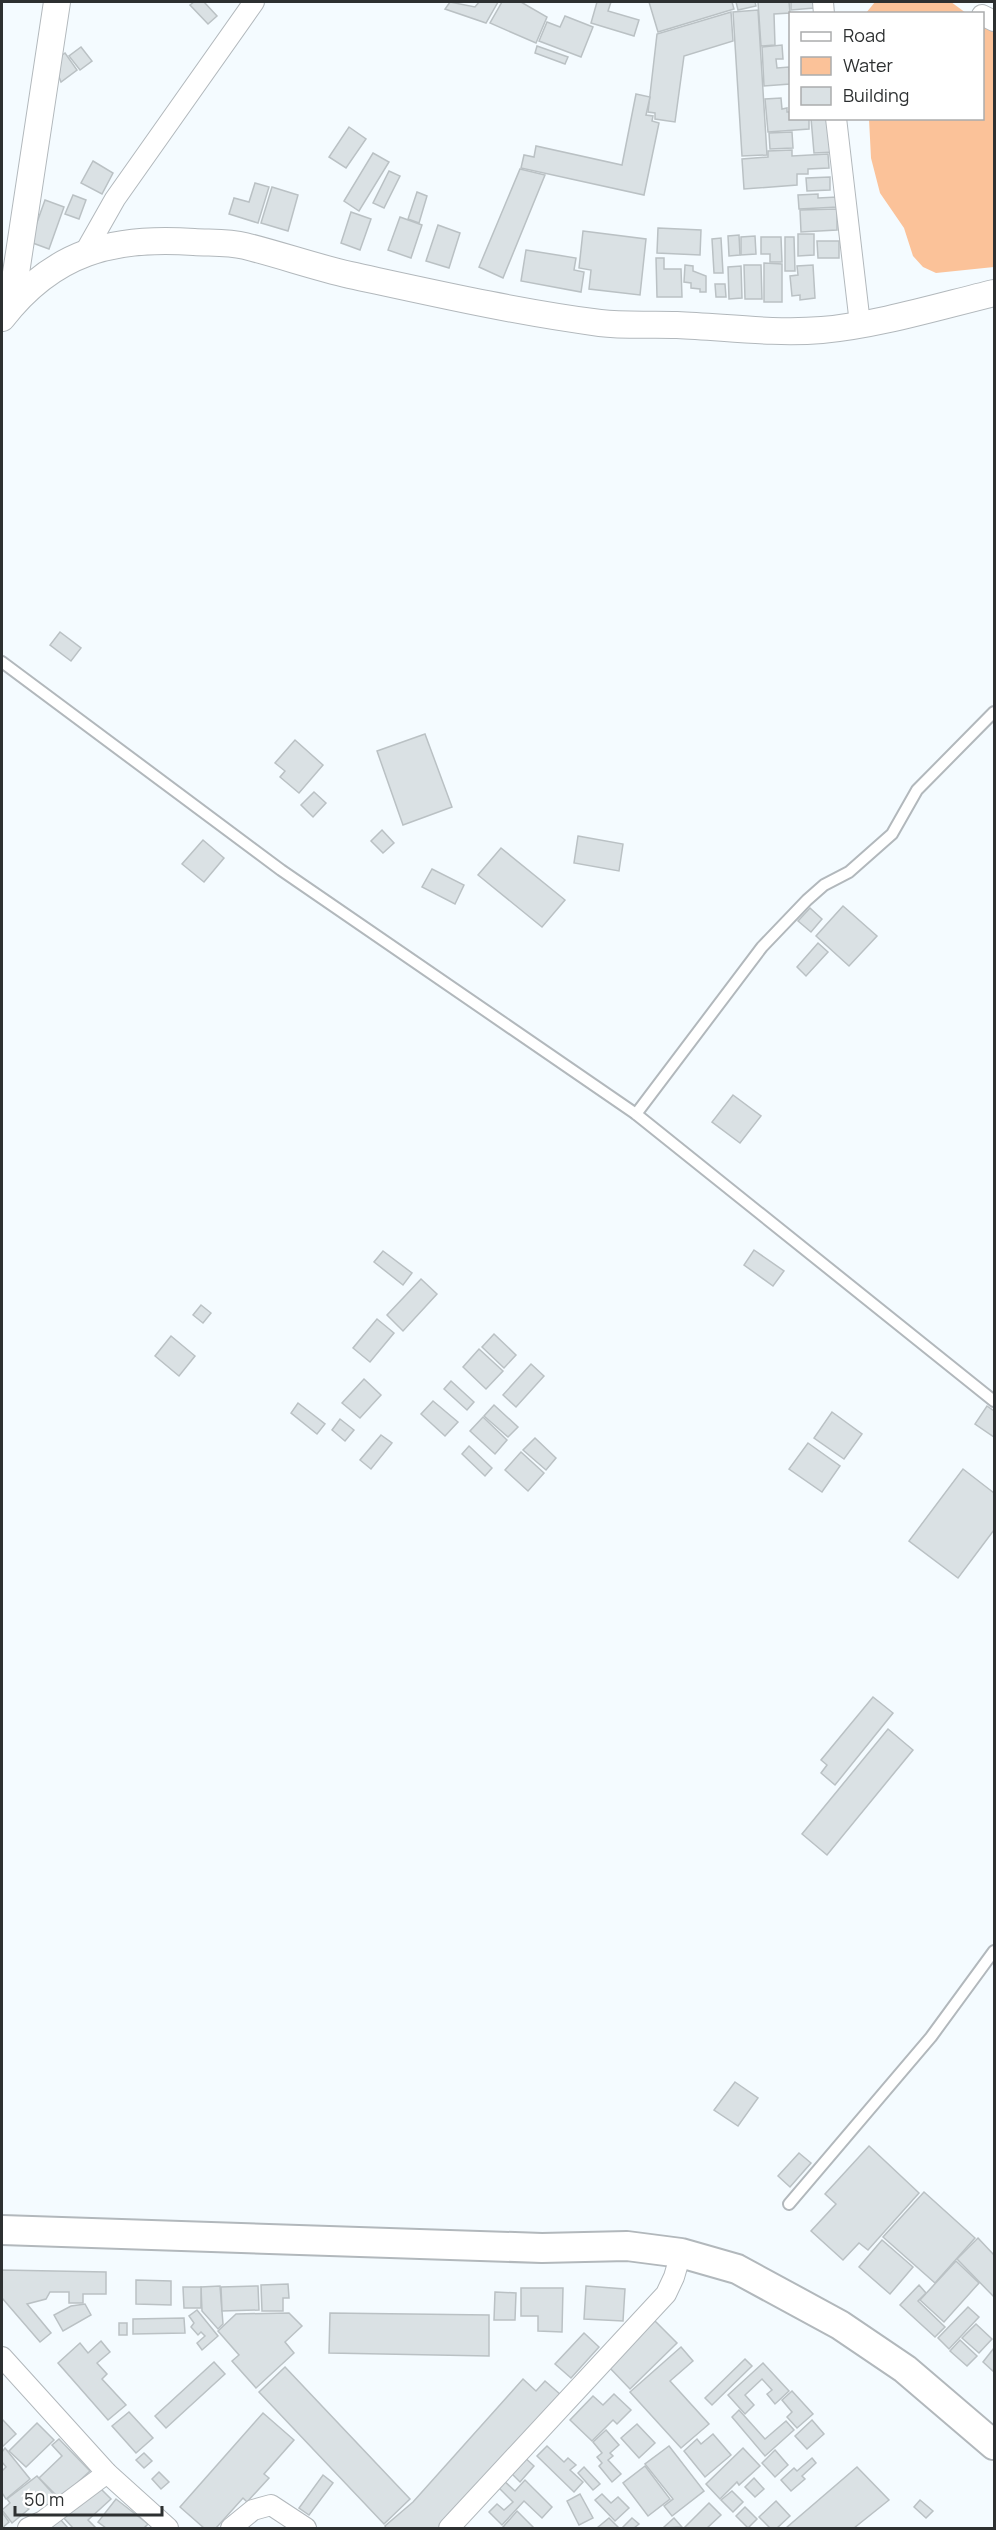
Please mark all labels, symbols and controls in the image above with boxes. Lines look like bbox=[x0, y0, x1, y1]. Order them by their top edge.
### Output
legend bbox=[789, 12, 984, 120]
text: Road bbox=[843, 23, 886, 47]
text: Water bbox=[843, 53, 893, 77]
text: Building bbox=[843, 83, 909, 107]
scale bar bbox=[15, 2479, 162, 2517]
text: 50 m bbox=[24, 2487, 64, 2511]

